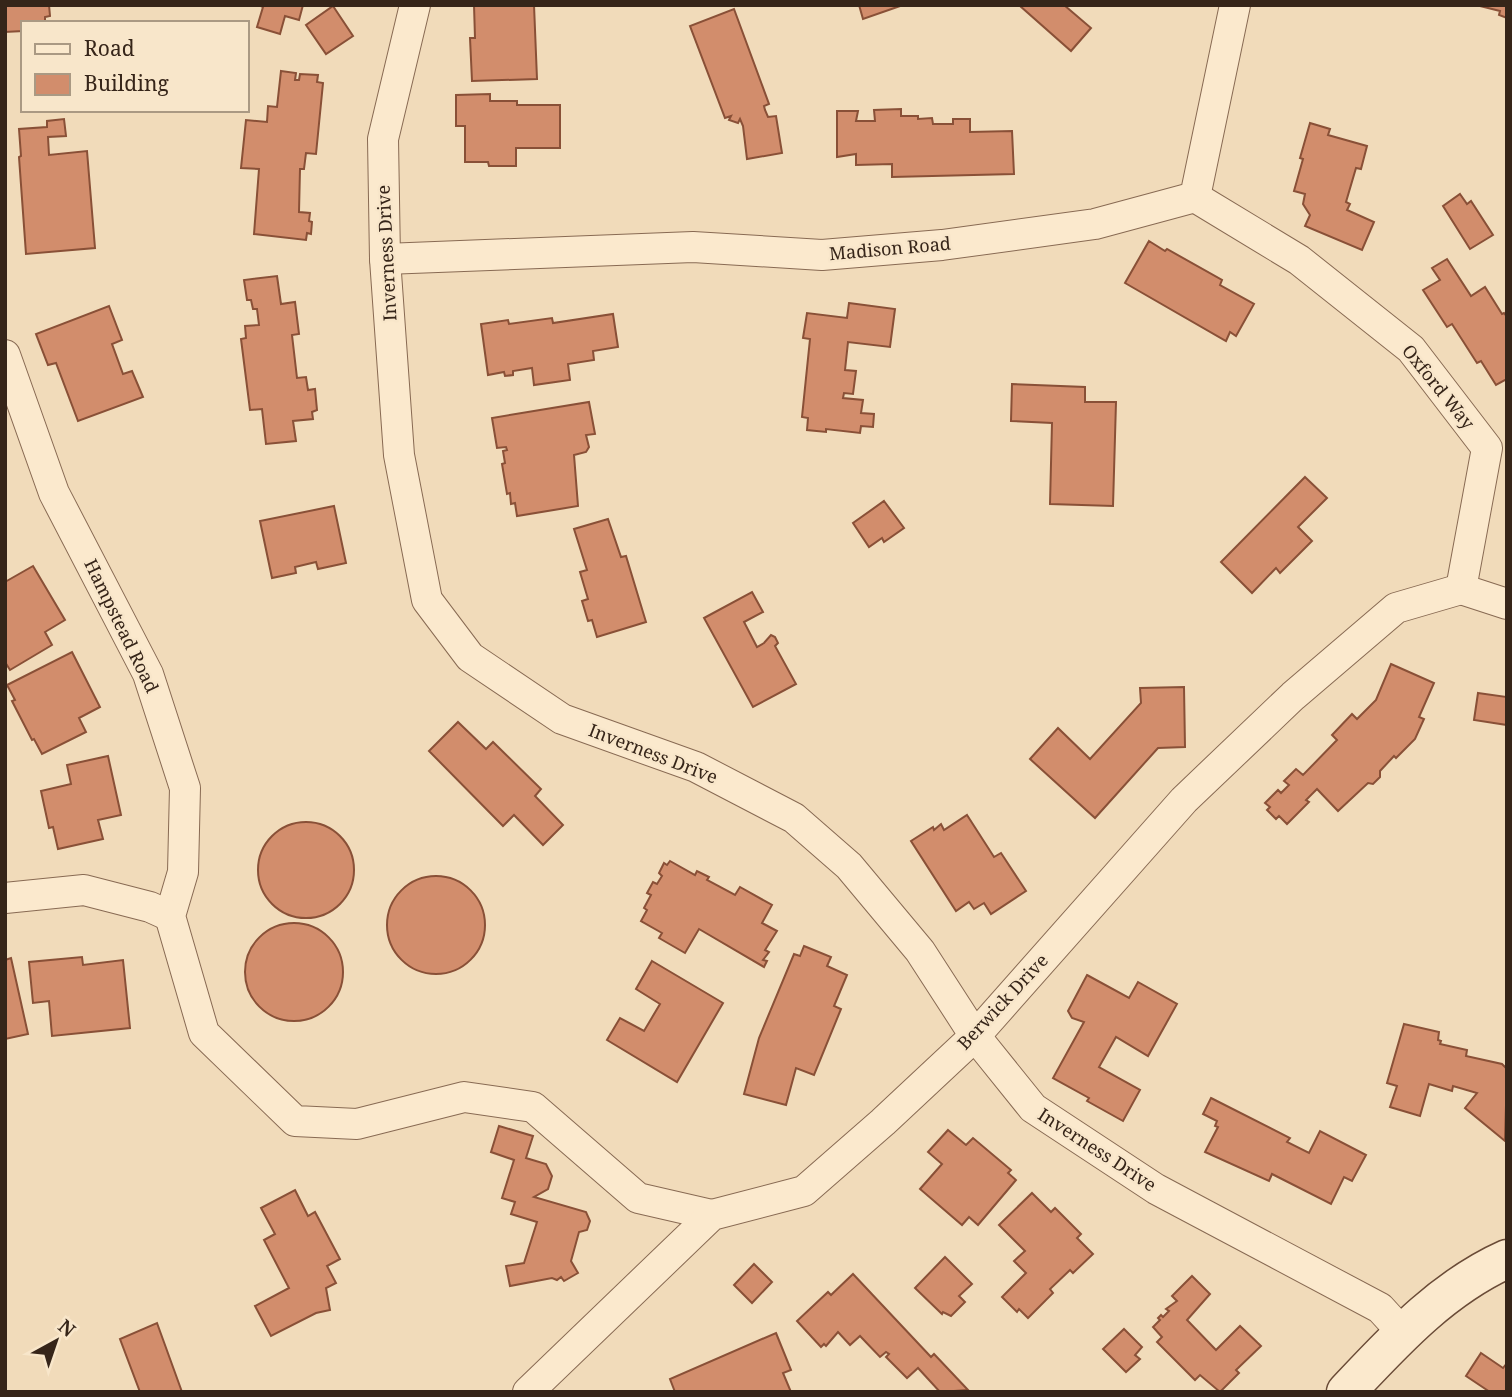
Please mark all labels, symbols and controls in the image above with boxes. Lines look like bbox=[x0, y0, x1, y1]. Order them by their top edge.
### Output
legend bbox=[21, 21, 248, 112]
text: Road bbox=[84, 34, 135, 62]
text: Building bbox=[84, 69, 169, 97]
street label: Inverness Drive bbox=[370, 184, 402, 322]
street label: Madison Road bbox=[828, 231, 952, 265]
street label: Oxford Way bbox=[1397, 339, 1481, 434]
street label: Hampstead Road bbox=[79, 555, 165, 696]
street label: Inverness Drive bbox=[585, 717, 721, 789]
street label: Berwick Drive bbox=[952, 948, 1053, 1054]
street label: Inverness Drive bbox=[1034, 1102, 1161, 1196]
north arrow bbox=[21, 1306, 91, 1376]
text: N bbox=[53, 1313, 81, 1343]

